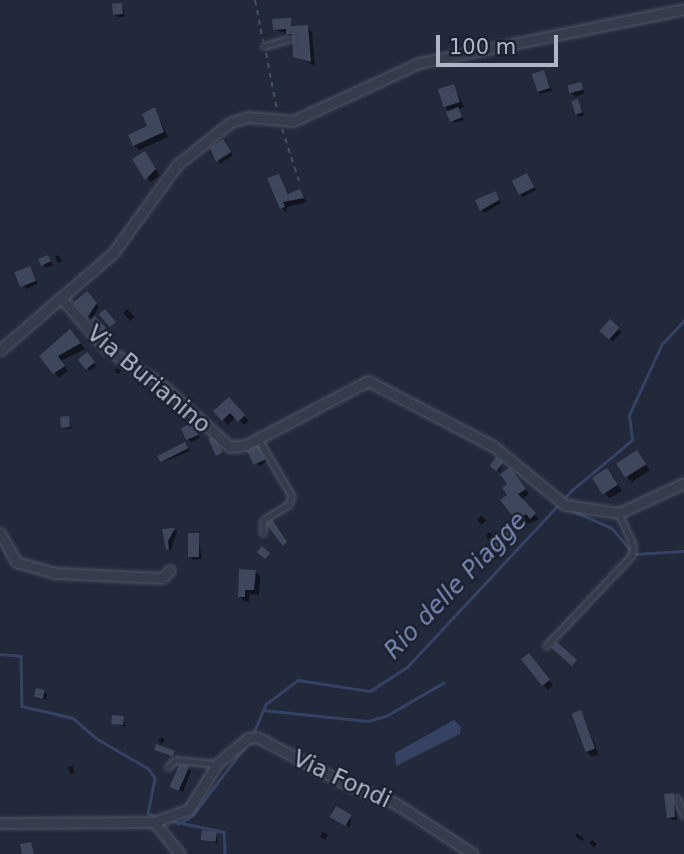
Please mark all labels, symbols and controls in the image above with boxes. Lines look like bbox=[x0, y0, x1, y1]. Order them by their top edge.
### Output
scale bar bbox=[439, 21, 562, 65]
text: 100 m bbox=[449, 35, 516, 59]
street label: Via Burianino bbox=[82, 319, 216, 439]
water label: Rio delle Piagge bbox=[379, 507, 533, 665]
street label: Via Fondi bbox=[289, 744, 395, 814]

